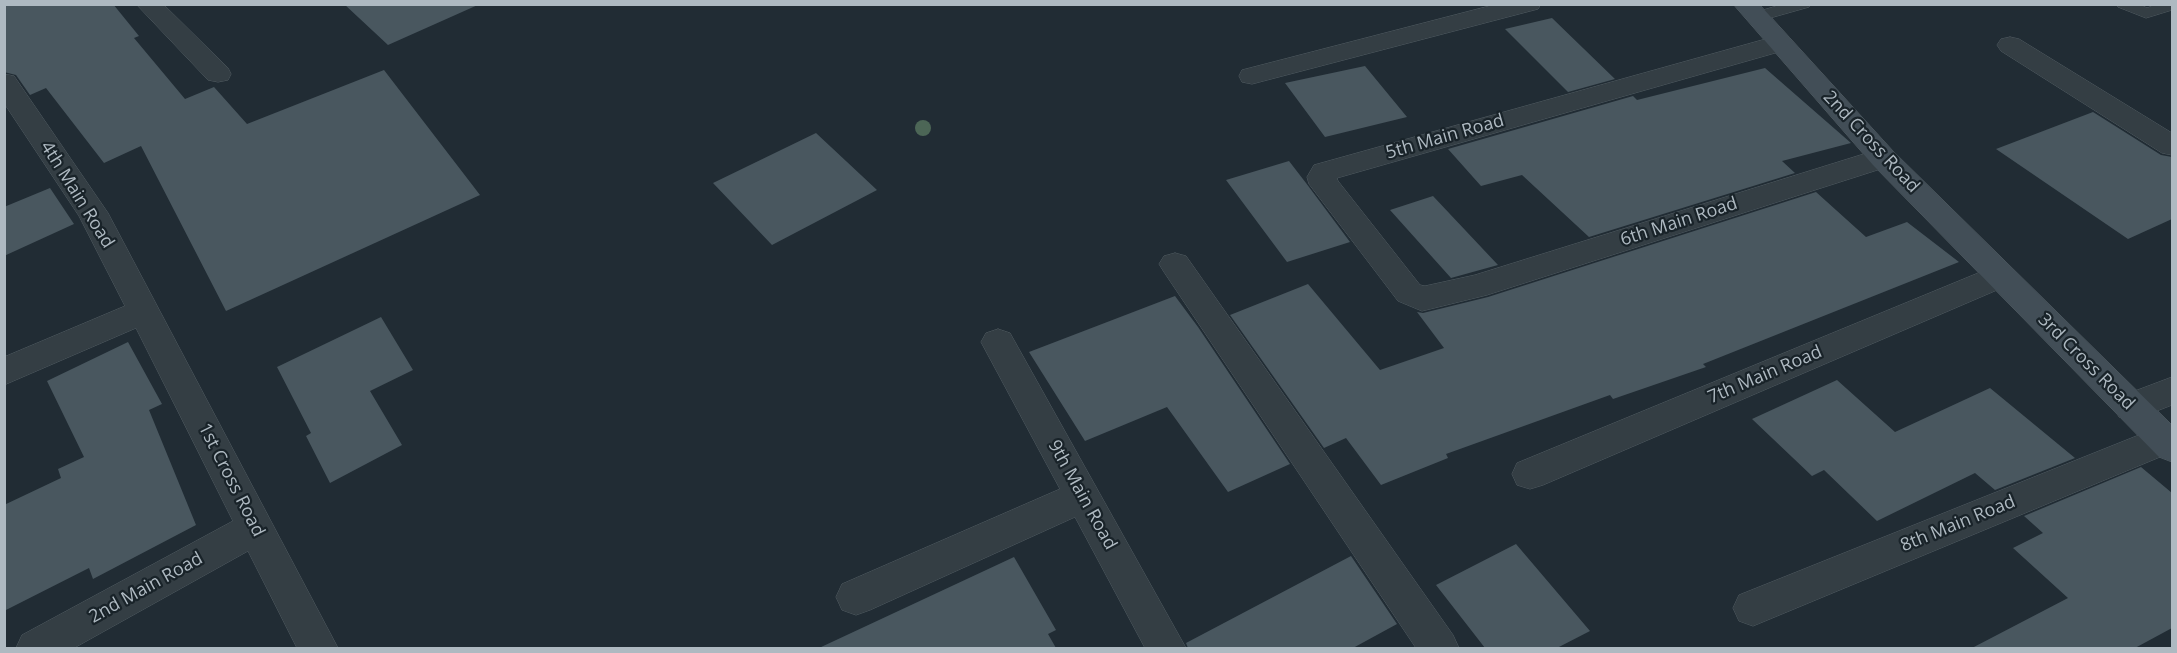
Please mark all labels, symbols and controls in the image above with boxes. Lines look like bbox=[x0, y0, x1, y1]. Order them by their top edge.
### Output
street label: 2nd Cross Road bbox=[1818, 87, 1924, 197]
street label: 5th Main Road bbox=[1383, 110, 1507, 164]
street label: 4th Main Road bbox=[36, 138, 118, 252]
street label: 6th Main Road bbox=[1618, 193, 1740, 251]
street label: 3rd Cross Road bbox=[2033, 309, 2139, 415]
street label: 7th Main Road bbox=[1705, 341, 1825, 409]
street label: 1st Cross Road bbox=[193, 420, 269, 540]
street label: 9th Main Road bbox=[1043, 436, 1121, 554]
street label: 8th Main Road bbox=[1897, 491, 2019, 557]
street label: 2nd Main Road bbox=[85, 548, 207, 628]

